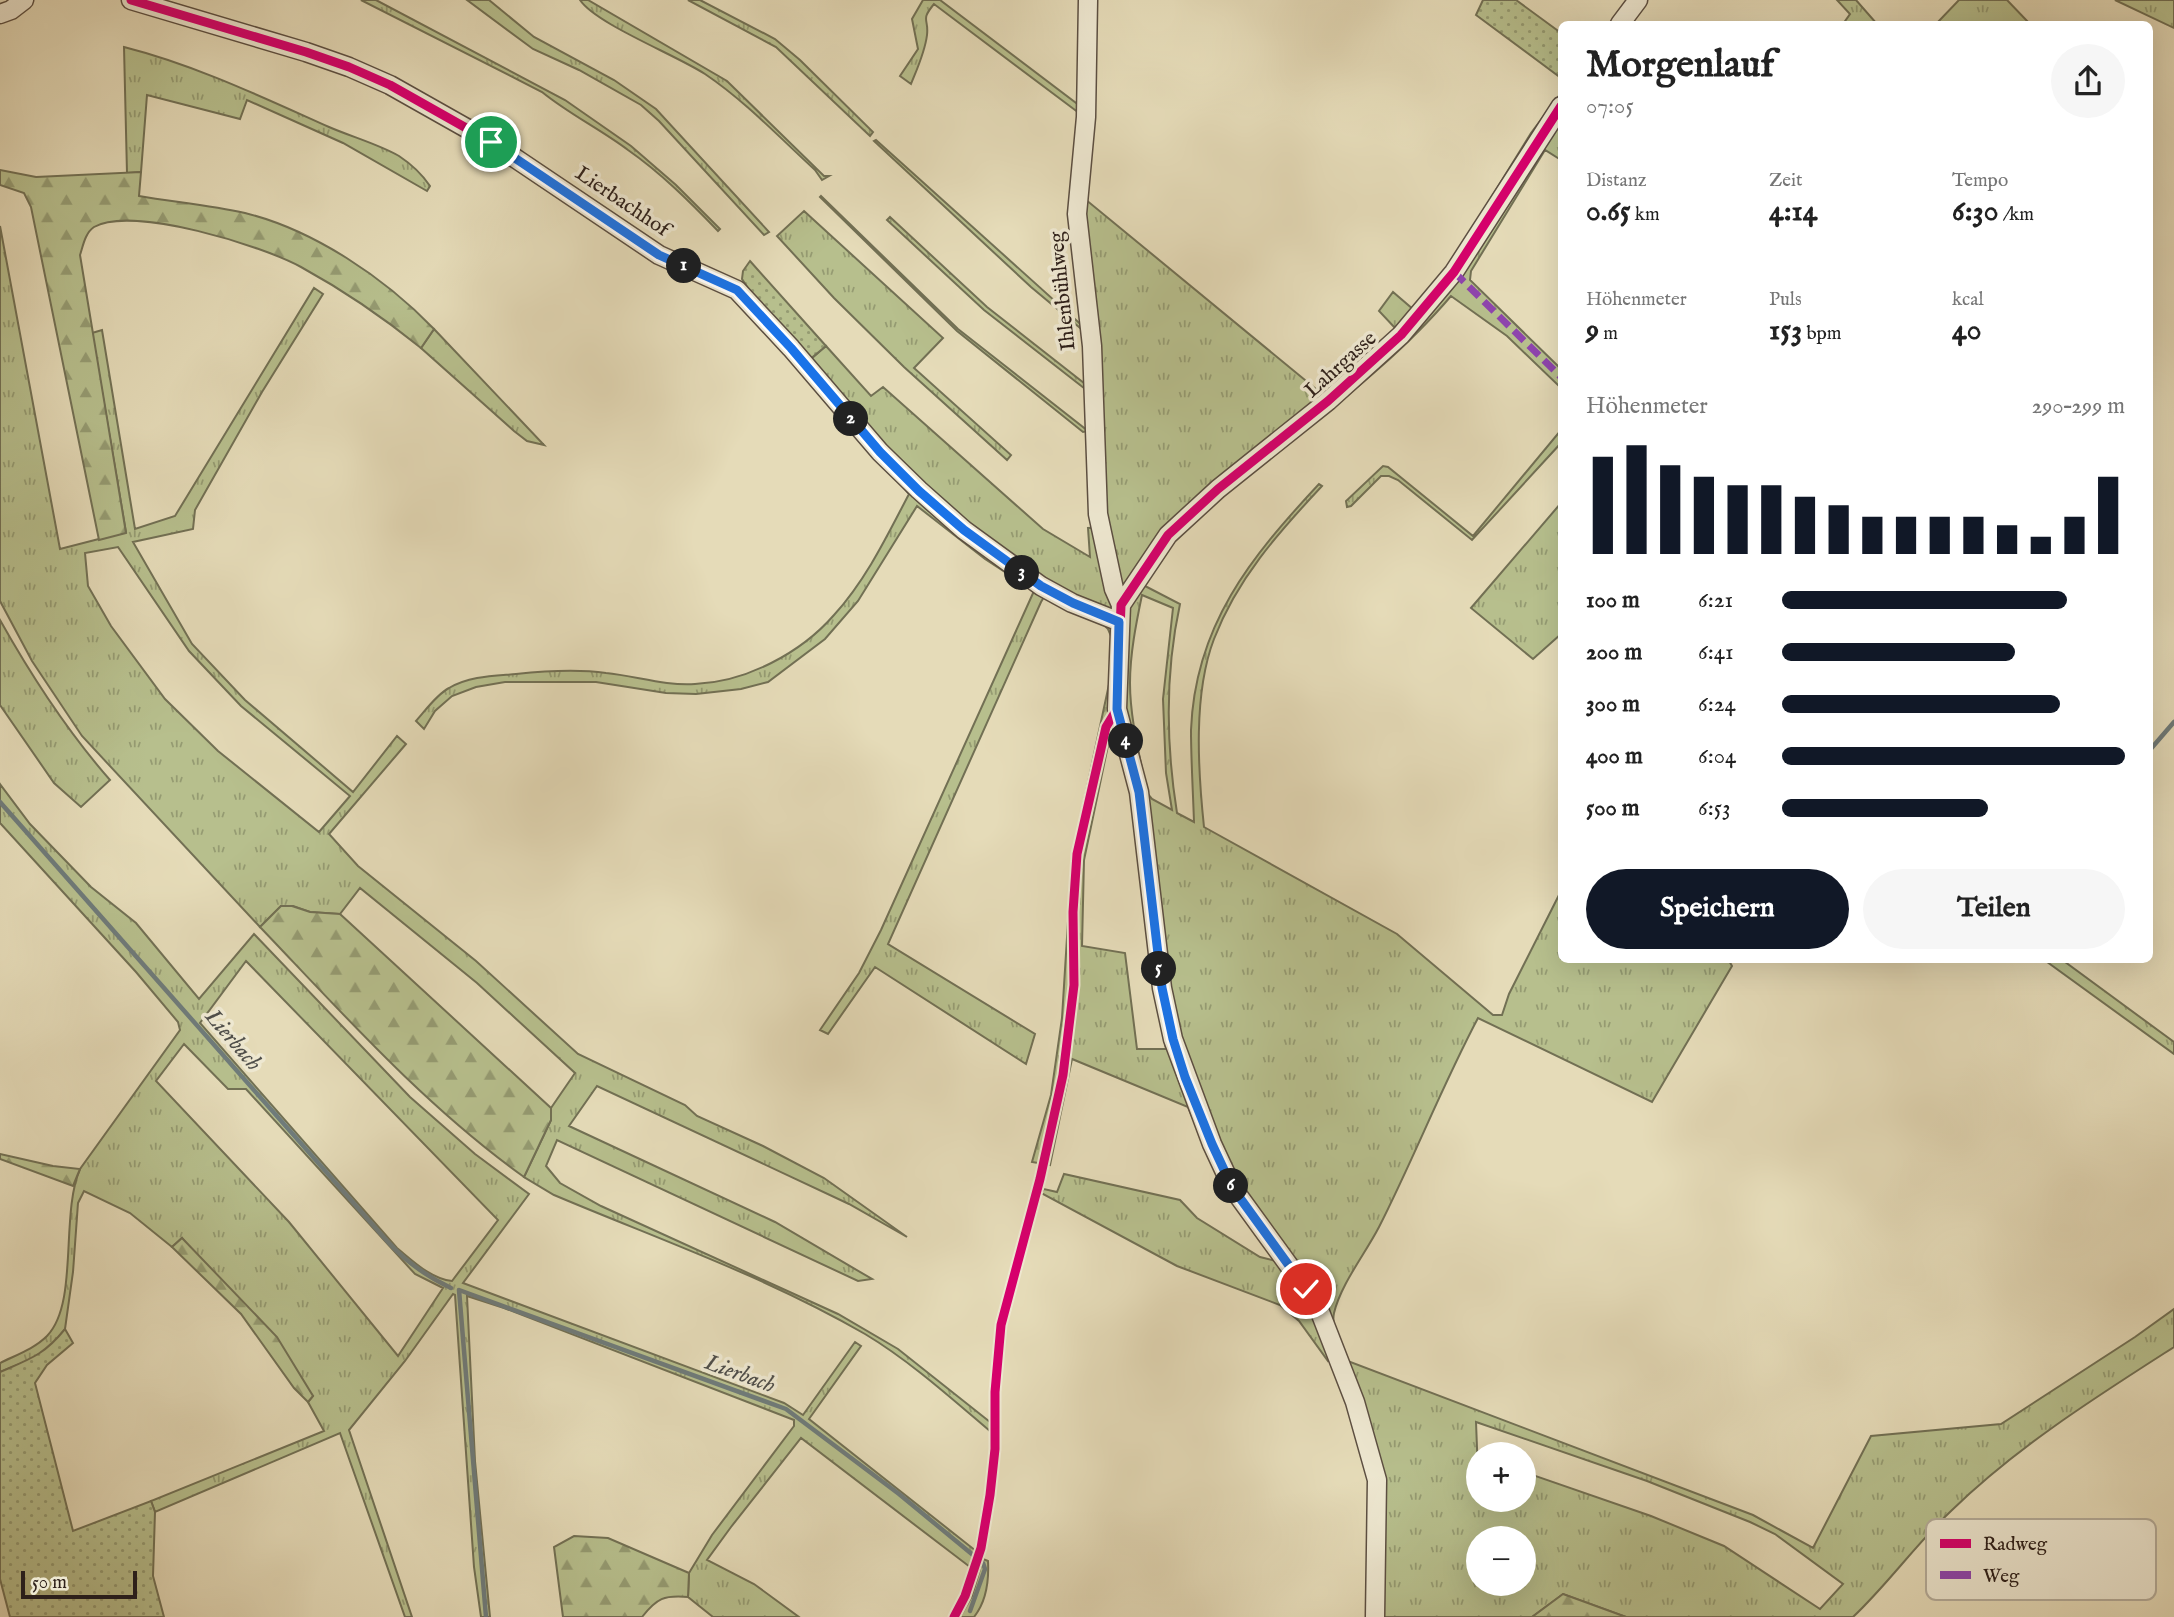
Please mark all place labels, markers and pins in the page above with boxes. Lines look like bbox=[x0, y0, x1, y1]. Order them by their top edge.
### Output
pin bbox=[461, 112, 521, 172]
pin: 1 bbox=[666, 248, 702, 284]
pin: 2 bbox=[834, 402, 868, 436]
pin: 3 bbox=[1004, 556, 1040, 590]
pin: 4 bbox=[1108, 724, 1144, 758]
pin: 5 bbox=[1142, 951, 1176, 986]
pin: 6 bbox=[1214, 1168, 1248, 1204]
pin bbox=[1276, 1259, 1336, 1319]

